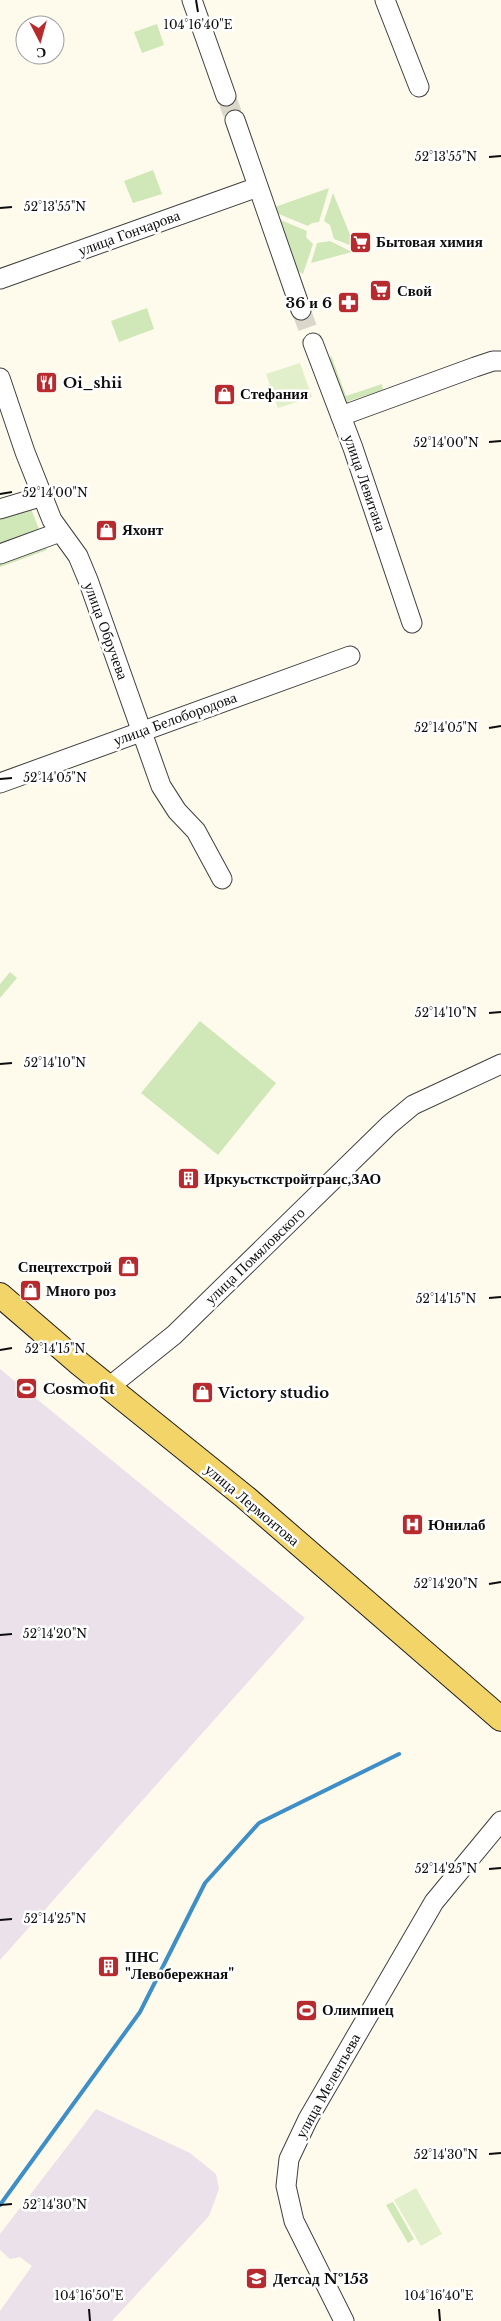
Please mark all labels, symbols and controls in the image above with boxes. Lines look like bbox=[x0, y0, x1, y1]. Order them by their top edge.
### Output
north arrow bbox=[15, 15, 65, 65]
text: 104°16'40"E bbox=[164, 17, 233, 32]
text: С bbox=[35, 43, 47, 62]
text: 52°13'55"N bbox=[415, 149, 477, 164]
text: 52°13'55"N bbox=[24, 199, 86, 214]
street label: улица Гончарова bbox=[75, 205, 183, 260]
supermarket icon: Бытовая химия bbox=[348, 230, 372, 254]
place label: Бытовая химия bbox=[376, 232, 483, 251]
supermarket icon: Свой bbox=[369, 279, 393, 303]
place label: Свой bbox=[397, 281, 432, 300]
pharmacy icon: 36 и 6 bbox=[336, 291, 360, 315]
place label: 36 и 6 bbox=[286, 293, 332, 312]
restaurant icon: Oi_shii bbox=[35, 371, 59, 395]
place label: Oi_shii bbox=[63, 373, 123, 392]
shop icon: Стефания bbox=[212, 382, 236, 406]
place label: Стефания bbox=[240, 384, 308, 403]
street label: улица Левитана bbox=[340, 432, 391, 534]
text: 52°14'00"N bbox=[413, 435, 479, 450]
text: 52°14'00"N bbox=[22, 485, 88, 500]
shop icon: Яхонт bbox=[94, 518, 118, 542]
place label: Яхонт bbox=[122, 520, 164, 539]
street label: улица Обручева bbox=[80, 579, 133, 682]
street label: улица Белобородова bbox=[111, 687, 239, 750]
text: 52°14'05"N bbox=[414, 720, 478, 735]
text: 52°14'05"N bbox=[23, 770, 87, 785]
text: 52°14'10"N bbox=[415, 1005, 477, 1020]
text: 52°14'10"N bbox=[24, 1055, 86, 1070]
building icon: Иркуьсткстройтранс,ЗАО bbox=[176, 1167, 200, 1191]
place label: Иркуьсткстройтранс,ЗАО bbox=[204, 1169, 381, 1188]
street label: улица Помяловского bbox=[201, 1203, 309, 1308]
shop icon: Спецтехстрой bbox=[116, 1255, 140, 1279]
place label: Спецтехстрой bbox=[18, 1257, 112, 1276]
shop icon: Много роз bbox=[18, 1279, 42, 1303]
place label: Много роз bbox=[46, 1281, 116, 1300]
text: 52°14'15"N bbox=[416, 1291, 476, 1306]
text: 52°14'15"N bbox=[25, 1341, 85, 1356]
sports icon: Cosmofit bbox=[15, 1377, 39, 1401]
place label: Cosmofit bbox=[43, 1379, 115, 1398]
shop icon: Victory studio bbox=[190, 1381, 214, 1405]
place label: Victory studio bbox=[217, 1383, 329, 1402]
street label: улица Лермонтова bbox=[201, 1459, 304, 1550]
hospital icon: Юнилаб bbox=[400, 1513, 424, 1537]
place label: Юнилаб bbox=[428, 1515, 486, 1534]
text: 52°14'20"N bbox=[414, 1576, 478, 1591]
text: 52°14'20"N bbox=[23, 1626, 87, 1641]
text: 52°14'25"N bbox=[415, 1861, 477, 1876]
text: 52°14'25"N bbox=[24, 1911, 86, 1926]
place label: ПНС "Левобережная" bbox=[125, 1947, 234, 1983]
building icon: ПНС "Левобережная" bbox=[97, 1954, 121, 1978]
sports icon: Олимпиец bbox=[294, 1998, 318, 2022]
place label: Олимпиец bbox=[322, 2000, 394, 2019]
street label: улица Мелентьева bbox=[291, 2030, 364, 2141]
text: 52°14'30"N bbox=[414, 2147, 478, 2162]
text: 52°14'30"N bbox=[23, 2197, 87, 2212]
school or university icon: Детсад №153 bbox=[245, 2267, 269, 2291]
place label: Детсад №153 bbox=[273, 2269, 369, 2288]
text: 104°16'50"E bbox=[55, 2288, 124, 2303]
text: 104°16'40"E bbox=[405, 2288, 474, 2303]

